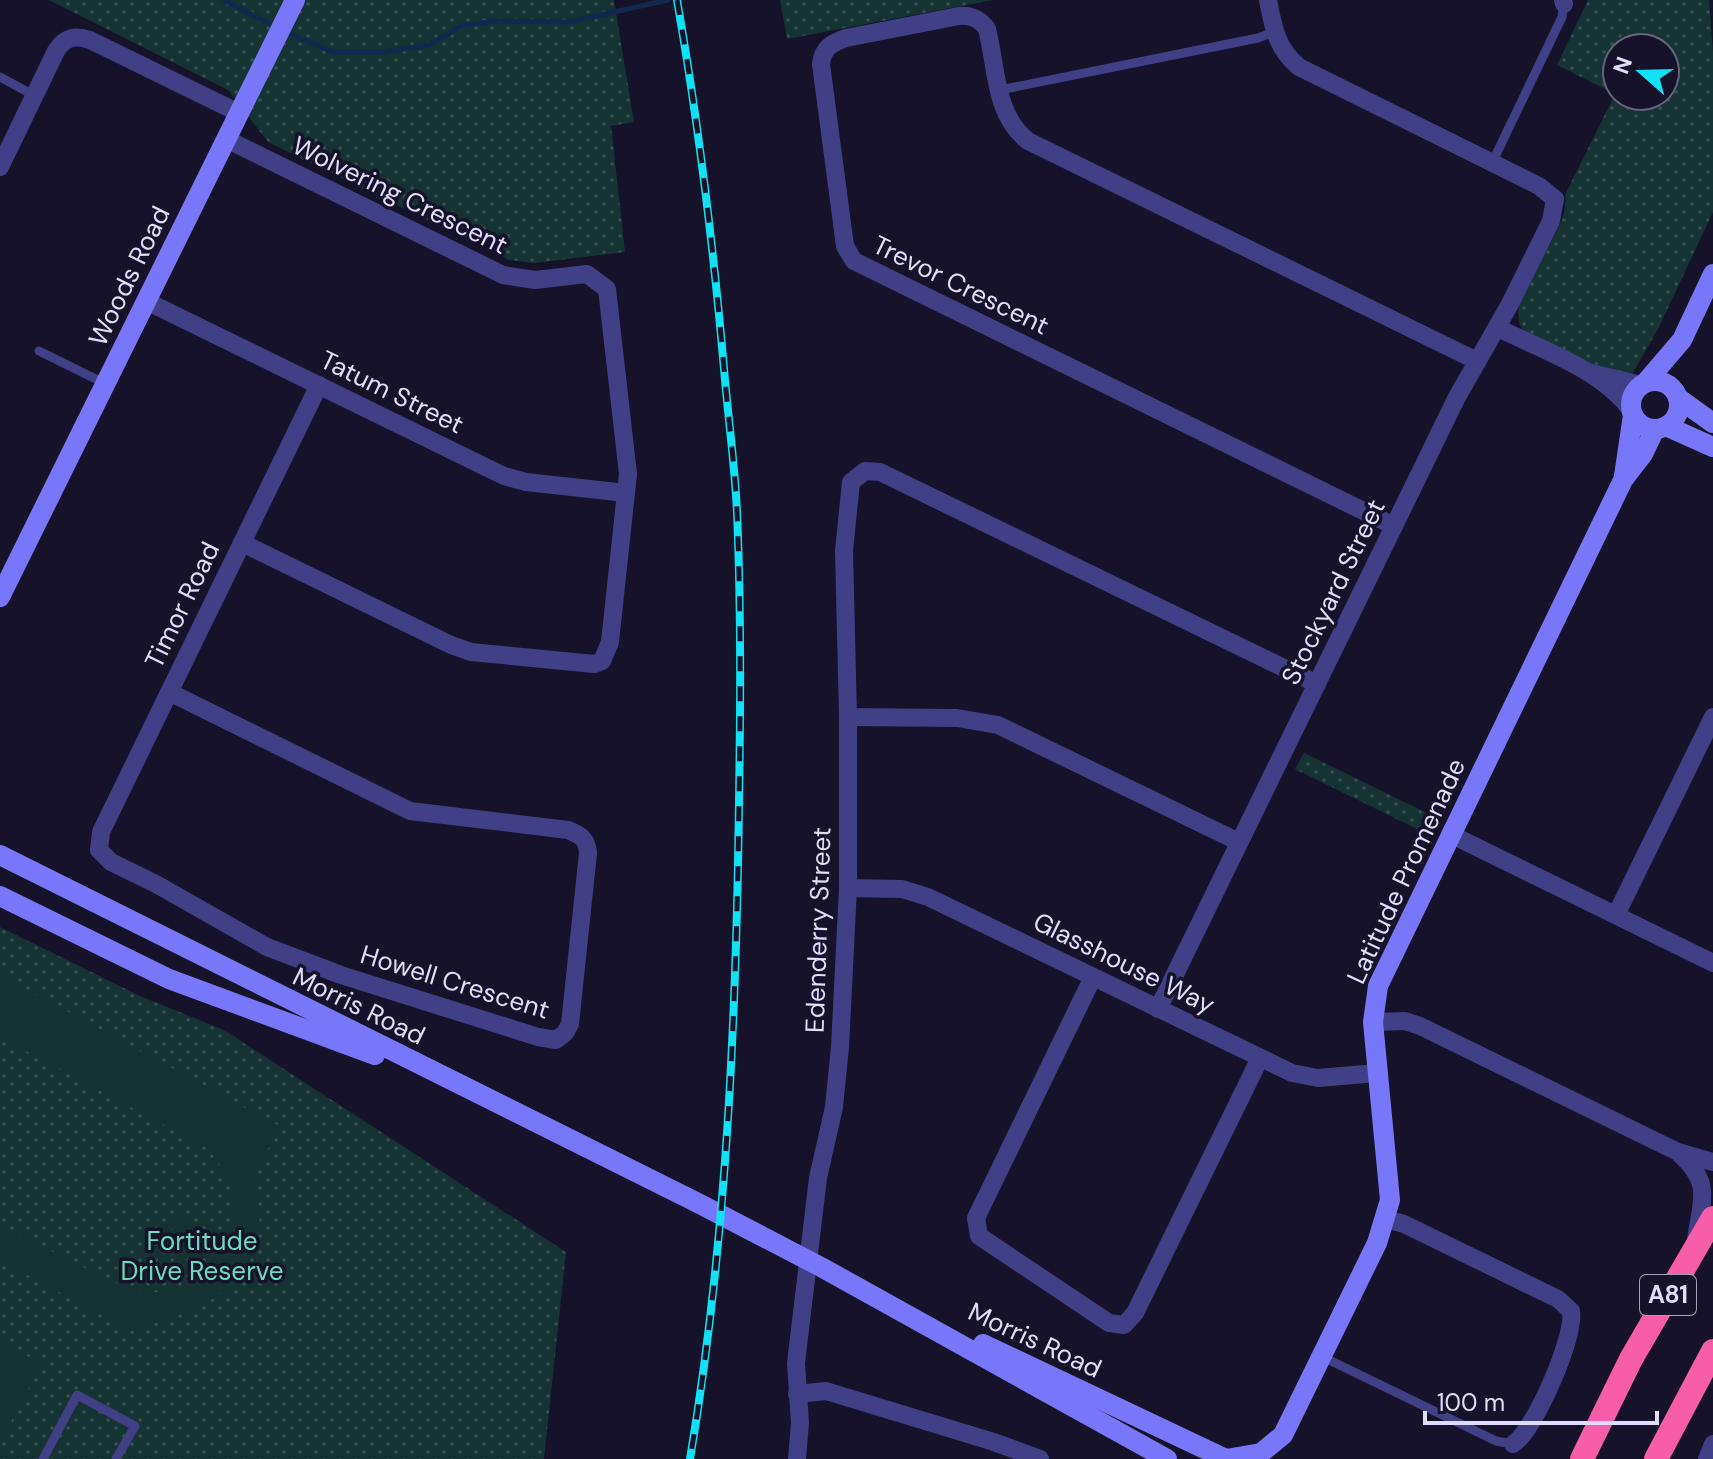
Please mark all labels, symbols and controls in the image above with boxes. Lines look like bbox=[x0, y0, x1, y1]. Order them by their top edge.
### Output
north arrow bbox=[1601, 32, 1681, 112]
text: N bbox=[1606, 53, 1639, 78]
street label: Wolvering Crescent bbox=[287, 128, 513, 262]
street label: Woods Road bbox=[81, 200, 177, 352]
street label: Trevor Crescent bbox=[867, 228, 1055, 342]
street label: Tatum Street bbox=[315, 343, 469, 441]
street label: Stockyard Street bbox=[1273, 494, 1393, 690]
street label: Timor Road bbox=[137, 536, 227, 674]
street label: Latitude Promenade bbox=[1339, 753, 1473, 989]
street label: Edenderry Street bbox=[797, 826, 839, 1034]
street label: Glasshouse Way bbox=[1028, 904, 1220, 1022]
street label: Howell Crescent bbox=[356, 937, 554, 1027]
street label: Morris Road bbox=[287, 959, 431, 1053]
park label: Fortitude Drive Reserve bbox=[120, 1224, 284, 1288]
road number: A81 bbox=[1640, 1275, 1696, 1315]
street label: Morris Road bbox=[963, 1294, 1107, 1386]
scale bar bbox=[1425, 1375, 1657, 1425]
text: 100 m bbox=[1437, 1387, 1505, 1418]

